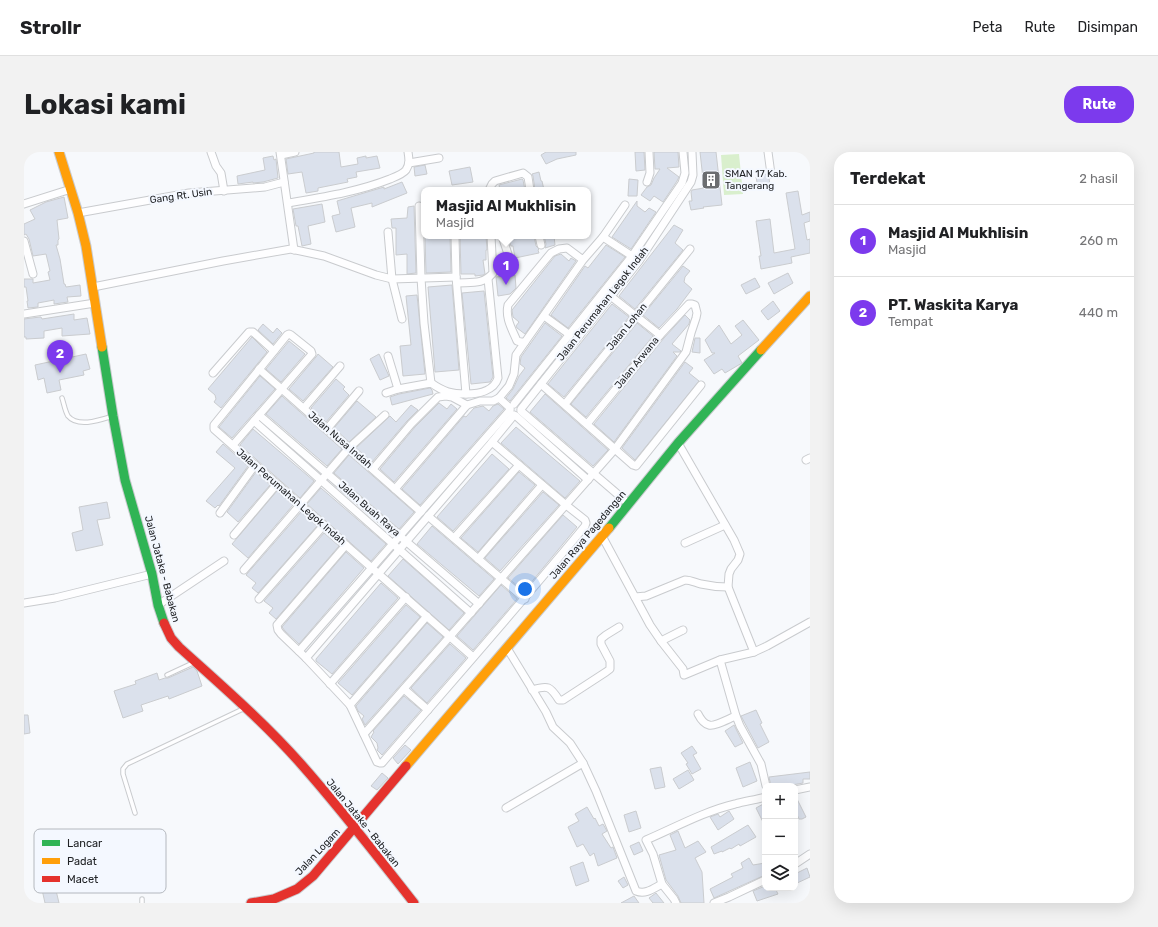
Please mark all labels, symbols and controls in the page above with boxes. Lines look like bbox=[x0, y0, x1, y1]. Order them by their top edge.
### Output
text: Strollr bbox=[20, 16, 81, 39]
text: Peta bbox=[973, 19, 1003, 36]
text: Rute bbox=[1025, 19, 1055, 36]
text: Disimpan bbox=[1077, 19, 1138, 36]
button: Rute bbox=[1064, 86, 1134, 123]
text: Lokasi kami bbox=[24, 88, 186, 121]
place label: SMAN 17 Kab. Tangerang bbox=[725, 168, 787, 192]
text: Terdekat bbox=[850, 168, 925, 188]
building icon: SMAN 17 Kab. Tangerang bbox=[700, 169, 722, 191]
text: 2 hasil bbox=[1079, 171, 1118, 186]
street label: Gang Rt. Usin bbox=[149, 186, 213, 206]
popup bbox=[421, 187, 591, 239]
text: Masjid Al Mukhlisin bbox=[436, 197, 576, 215]
text: Masjid bbox=[436, 215, 474, 230]
text: Masjid Al Mukhlisin bbox=[888, 224, 1028, 242]
text: 1 bbox=[860, 233, 866, 248]
text: 260 m bbox=[1080, 233, 1118, 248]
text: Masjid bbox=[888, 242, 926, 257]
street label: Jalan Perumahan Legok Indah bbox=[555, 245, 651, 363]
pin: 1 bbox=[493, 252, 519, 285]
text: PT. Waskita Karya bbox=[888, 296, 1018, 314]
street label: Jalan Lohan bbox=[604, 301, 650, 353]
text: 2 bbox=[859, 305, 867, 320]
text: 440 m bbox=[1079, 305, 1118, 320]
text: Tempat bbox=[888, 314, 933, 329]
street label: Jalan Arwana bbox=[612, 335, 662, 391]
pin: 2 bbox=[47, 340, 73, 373]
street label: Jalan Nusa Indah bbox=[306, 409, 374, 471]
street label: Jalan Perumahan Legok Indah bbox=[234, 446, 348, 548]
street label: Jalan Buah Raya bbox=[336, 479, 402, 539]
street label: Jalan Raya Pagedangan bbox=[547, 488, 629, 582]
street label: Jalan Jatake - Babakan bbox=[142, 514, 182, 624]
your location bbox=[515, 579, 535, 599]
street label: Jalan Jatake - Babakan bbox=[324, 776, 402, 870]
map controls bbox=[762, 783, 798, 891]
button: + bbox=[762, 783, 798, 819]
button: − bbox=[762, 819, 798, 855]
street label: Jalan Logam bbox=[293, 826, 343, 878]
legend bbox=[34, 829, 166, 893]
text: Lancar bbox=[67, 837, 103, 850]
text: Padat bbox=[67, 855, 98, 868]
button: layers bbox=[762, 855, 798, 891]
text: Macet bbox=[67, 873, 99, 886]

